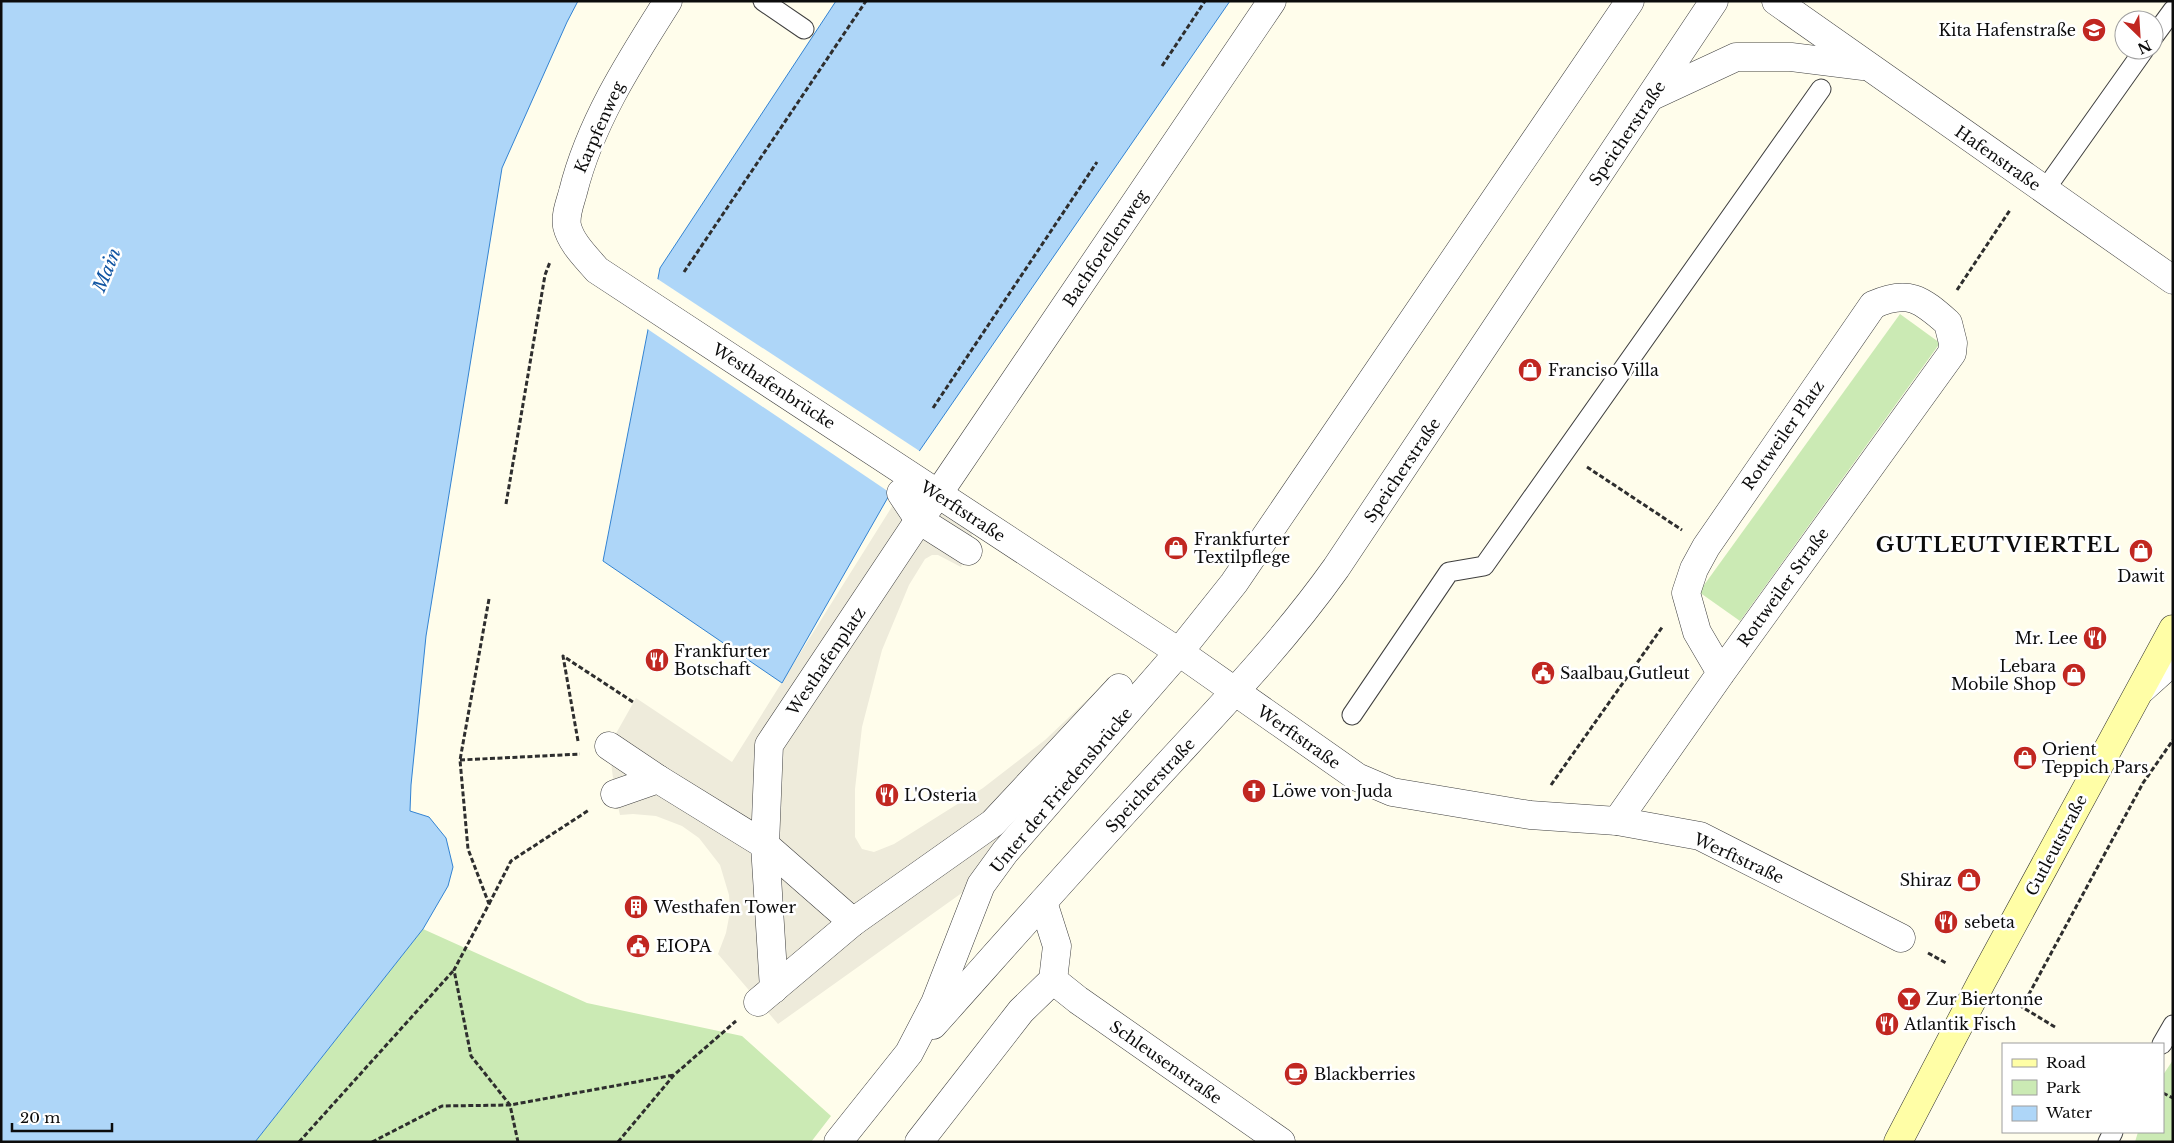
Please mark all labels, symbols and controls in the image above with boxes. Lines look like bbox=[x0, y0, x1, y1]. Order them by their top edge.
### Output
north arrow bbox=[2114, 10, 2164, 60]
school or university icon: Kita Hafenstraße bbox=[2081, 17, 2107, 43]
place label: Kita Hafenstraße bbox=[1939, 20, 2076, 40]
text: N bbox=[2135, 36, 2154, 58]
street label: Speicherstraße bbox=[1585, 77, 1669, 189]
street label: Karpfenweg bbox=[570, 78, 628, 176]
street label: Hafenstraße bbox=[1951, 121, 2045, 195]
street label: Bachforellenweg bbox=[1059, 185, 1152, 310]
water label: Main bbox=[88, 245, 126, 296]
street label: Westhafenbrücke bbox=[708, 338, 839, 433]
shop icon: Franciso Villa bbox=[1517, 357, 1543, 383]
place label: Franciso Villa bbox=[1548, 360, 1659, 380]
street label: Rottweiler Platz bbox=[1738, 376, 1828, 494]
street label: Speicherstraße bbox=[1360, 414, 1444, 526]
street label: Werftstraße bbox=[916, 476, 1009, 546]
street label: Rottweiler Straße bbox=[1733, 524, 1833, 650]
place label: Frankfurter Textilpflege bbox=[1194, 529, 1290, 567]
district label: GUTLEUTVIERTEL bbox=[1876, 532, 2120, 558]
shop icon: Frankfurter Textilpflege bbox=[1163, 535, 1189, 561]
shop icon: Dawit bbox=[2128, 538, 2154, 564]
place label: Dawit bbox=[2117, 566, 2165, 586]
street label: Westhafenplatz bbox=[782, 603, 870, 720]
restaurant icon: Mr. Lee bbox=[2082, 625, 2108, 651]
place label: Mr. Lee bbox=[2015, 628, 2078, 648]
place label: Frankfurter Botschaft bbox=[674, 641, 770, 679]
restaurant icon: Frankfurter Botschaft bbox=[644, 647, 670, 673]
place label: Lebara Mobile Shop bbox=[1951, 656, 2056, 694]
public building icon: Saalbau Gutleut bbox=[1530, 660, 1556, 686]
shop icon: Lebara Mobile Shop bbox=[2061, 662, 2087, 688]
place label: Saalbau Gutleut bbox=[1560, 663, 1690, 683]
street label: Werftstraße bbox=[1253, 700, 1344, 773]
street label: Unter der Friedensbrücke bbox=[986, 703, 1136, 877]
street label: Speicherstraße bbox=[1101, 734, 1199, 836]
place label: Orient Teppich Pars bbox=[2042, 739, 2148, 777]
shop icon: Orient Teppich Pars bbox=[2012, 745, 2038, 771]
church icon: Löwe von Juda bbox=[1241, 778, 1267, 804]
place label: Löwe von Juda bbox=[1272, 781, 1392, 801]
restaurant icon: L'Osteria bbox=[874, 782, 900, 808]
place label: L'Osteria bbox=[904, 785, 977, 805]
street label: Gutleutstraße bbox=[2021, 791, 2091, 899]
street label: Werftstraße bbox=[1690, 828, 1787, 888]
shop icon: Shiraz bbox=[1956, 867, 1982, 893]
place label: Shiraz bbox=[1900, 870, 1952, 890]
building icon: Westhafen Tower bbox=[623, 894, 649, 920]
place label: Westhafen Tower bbox=[653, 897, 796, 917]
restaurant icon: sebeta bbox=[1933, 909, 1959, 935]
place label: sebeta bbox=[1964, 912, 2015, 932]
public building icon: EIOPA bbox=[625, 933, 651, 959]
place label: EIOPA bbox=[656, 936, 712, 956]
bar icon: Zur Biertonne bbox=[1896, 986, 1922, 1012]
place label: Zur Biertonne bbox=[1926, 989, 2043, 1009]
restaurant icon: Atlantik Fisch bbox=[1874, 1011, 1900, 1037]
place label: Atlantik Fisch bbox=[1903, 1014, 2016, 1034]
street label: Schleusenstraße bbox=[1106, 1016, 1226, 1108]
legend bbox=[2002, 1043, 2164, 1133]
text: Road bbox=[2046, 1053, 2086, 1072]
cafe icon: Blackberries bbox=[1283, 1061, 1309, 1087]
place label: Blackberries bbox=[1314, 1064, 1416, 1084]
text: Park bbox=[2046, 1078, 2082, 1097]
scale bar bbox=[12, 1100, 112, 1132]
text: Water bbox=[2045, 1103, 2093, 1122]
text: 20 m bbox=[20, 1108, 60, 1127]

